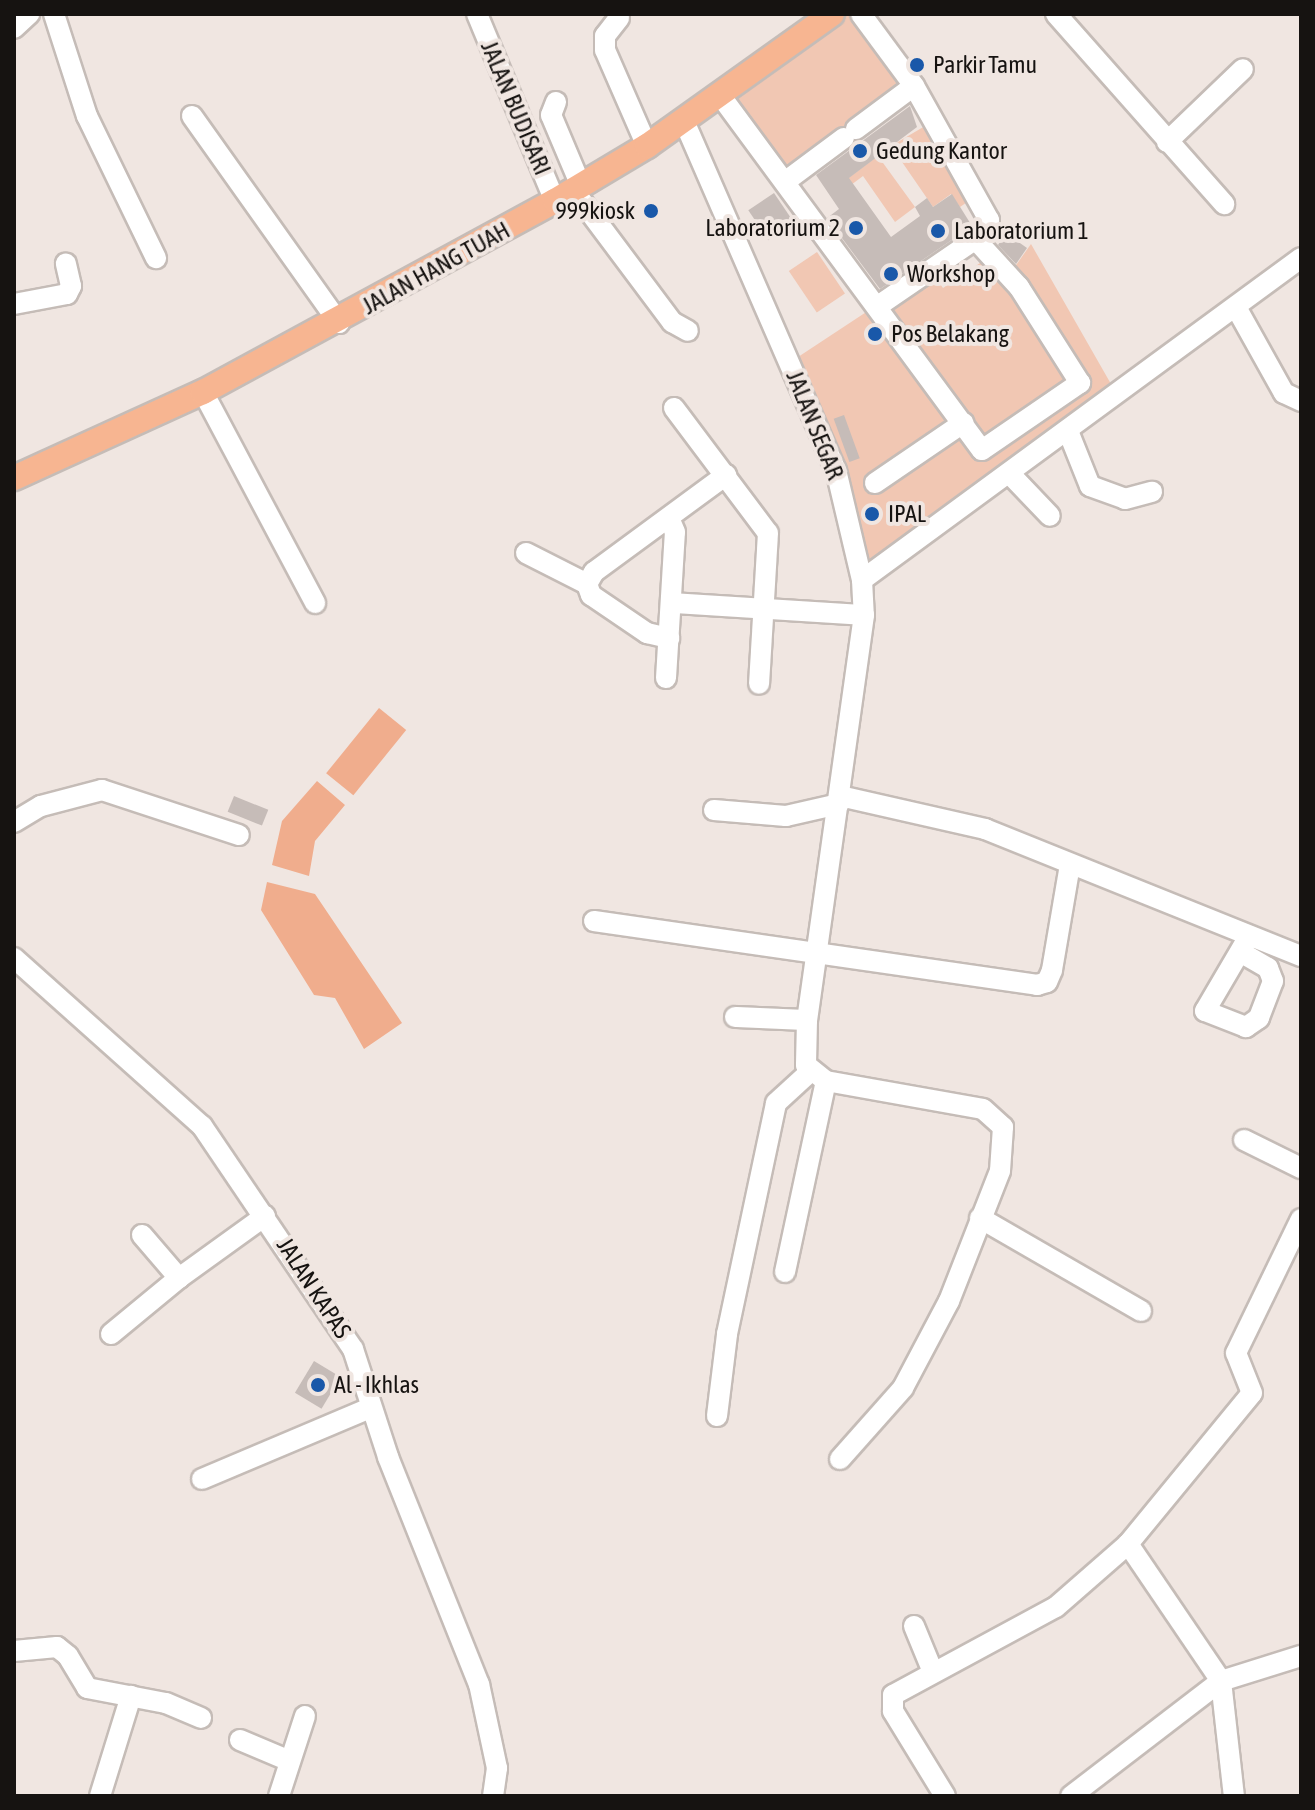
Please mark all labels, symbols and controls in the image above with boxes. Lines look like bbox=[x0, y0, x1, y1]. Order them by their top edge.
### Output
street label: JALAN BUDISARI bbox=[475, 37, 557, 179]
place label: Parkir Tamu bbox=[933, 51, 1037, 79]
marker: Parkir Tamu bbox=[908, 56, 926, 74]
place label: Gedung Kantor bbox=[876, 137, 1007, 165]
marker: Gedung Kantor bbox=[851, 142, 869, 160]
place label: 999kiosk bbox=[555, 197, 635, 225]
marker: 999kiosk bbox=[642, 202, 660, 220]
place label: Laboratorium 2 bbox=[705, 214, 840, 242]
street label: JALAN HANG TUAH bbox=[357, 216, 515, 320]
place label: Laboratorium 1 bbox=[954, 217, 1089, 245]
marker: Laboratorium 2 bbox=[847, 219, 865, 237]
marker: Laboratorium 1 bbox=[929, 222, 947, 240]
place label: Workshop bbox=[907, 260, 995, 288]
marker: Workshop bbox=[882, 265, 900, 283]
place label: Pos Belakang bbox=[891, 320, 1009, 348]
marker: Pos Belakang bbox=[866, 325, 884, 343]
street label: JALAN SEGAR bbox=[780, 366, 850, 484]
place label: IPAL bbox=[888, 500, 926, 528]
marker: IPAL bbox=[863, 505, 881, 523]
street label: JALAN KAPAS bbox=[271, 1232, 357, 1344]
place label: Al - Ikhlas bbox=[334, 1371, 419, 1399]
marker: Al - Ikhlas bbox=[309, 1376, 327, 1394]

